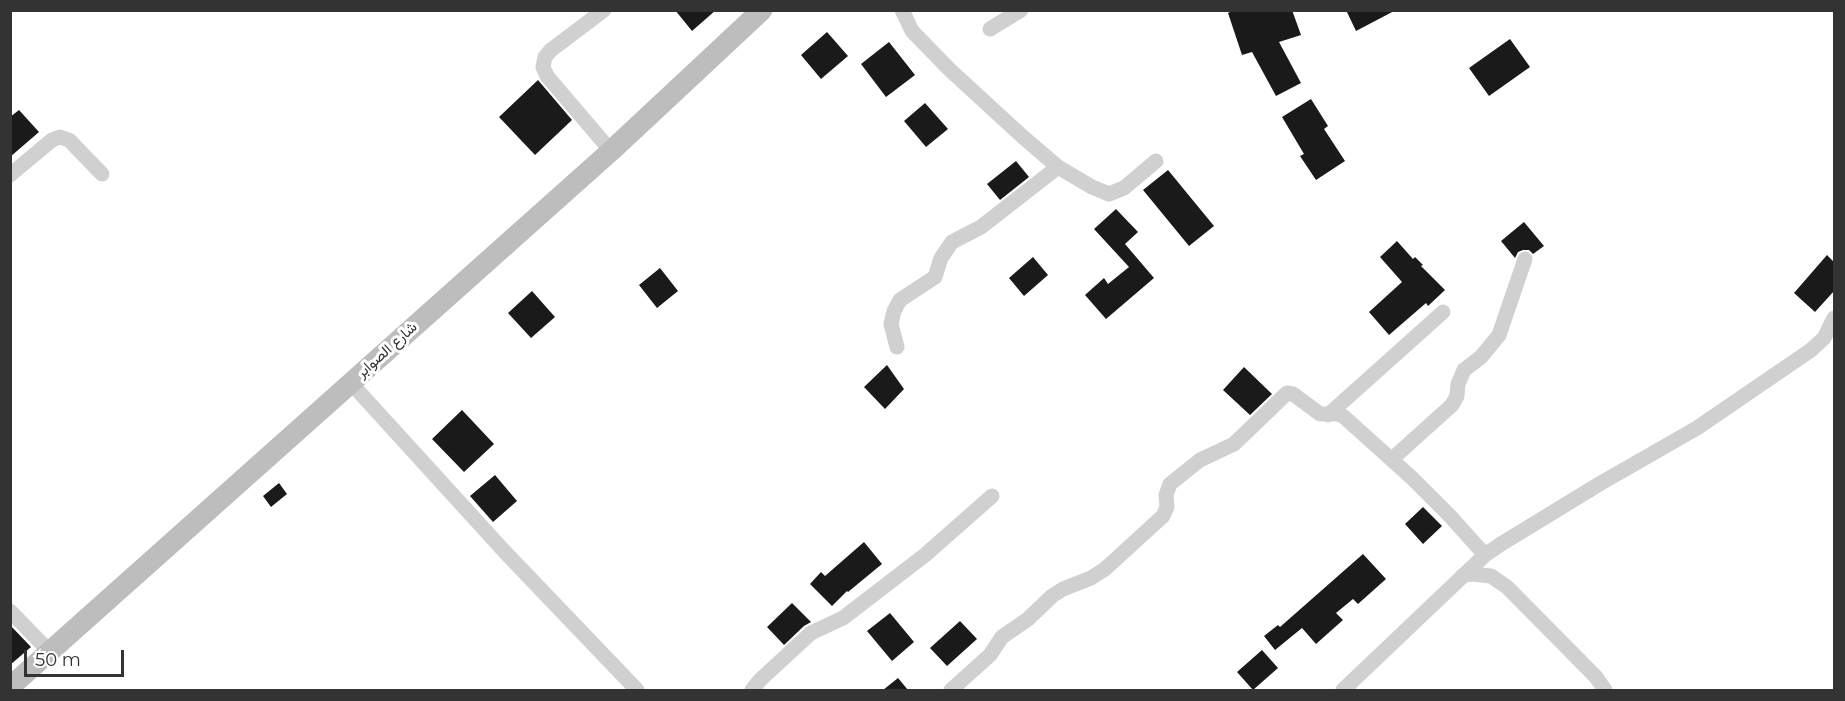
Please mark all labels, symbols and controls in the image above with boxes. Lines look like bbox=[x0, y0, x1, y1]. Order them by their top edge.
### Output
street label: شارع الصوابر bbox=[353, 318, 421, 382]
scale bar bbox=[27, 638, 128, 676]
text: 50 m bbox=[35, 649, 81, 671]

